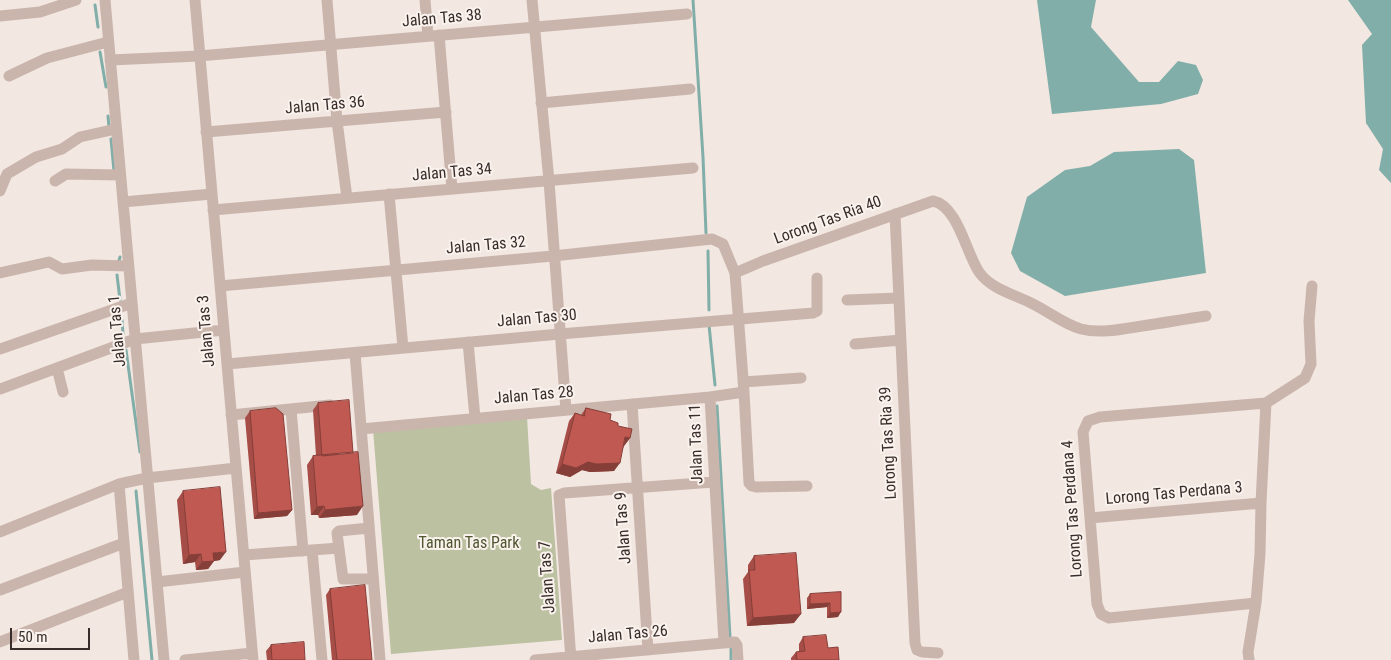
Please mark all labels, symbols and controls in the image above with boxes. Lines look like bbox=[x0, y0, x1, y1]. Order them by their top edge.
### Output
street label: Jalan Tas 38 bbox=[401, 6, 483, 32]
street label: Jalan Tas 36 bbox=[284, 93, 366, 119]
street label: Jalan Tas 34 bbox=[411, 160, 493, 186]
street label: Lorong Tas Ria 40 bbox=[772, 193, 884, 249]
street label: Jalan Tas 32 bbox=[445, 233, 527, 259]
street label: Jalan Tas 1 bbox=[105, 294, 131, 368]
street label: Jalan Tas 3 bbox=[194, 294, 220, 368]
street label: Jalan Tas 30 bbox=[496, 306, 578, 332]
street label: Jalan Tas 28 bbox=[493, 383, 575, 409]
street label: Lorong Tas Ria 39 bbox=[876, 386, 902, 500]
street label: Jalan Tas 11 bbox=[686, 404, 708, 484]
street label: Lorong Tas Perdana 4 bbox=[1059, 440, 1087, 578]
street label: Lorong Tas Perdana 3 bbox=[1105, 478, 1243, 510]
street label: Jalan Tas 9 bbox=[612, 491, 636, 565]
park label: Taman Tas Park bbox=[419, 534, 519, 554]
street label: Jalan Tas 7 bbox=[536, 540, 560, 614]
scale bar bbox=[12, 618, 92, 650]
street label: Jalan Tas 26 bbox=[587, 622, 669, 648]
text: 50 m bbox=[18, 628, 48, 646]

